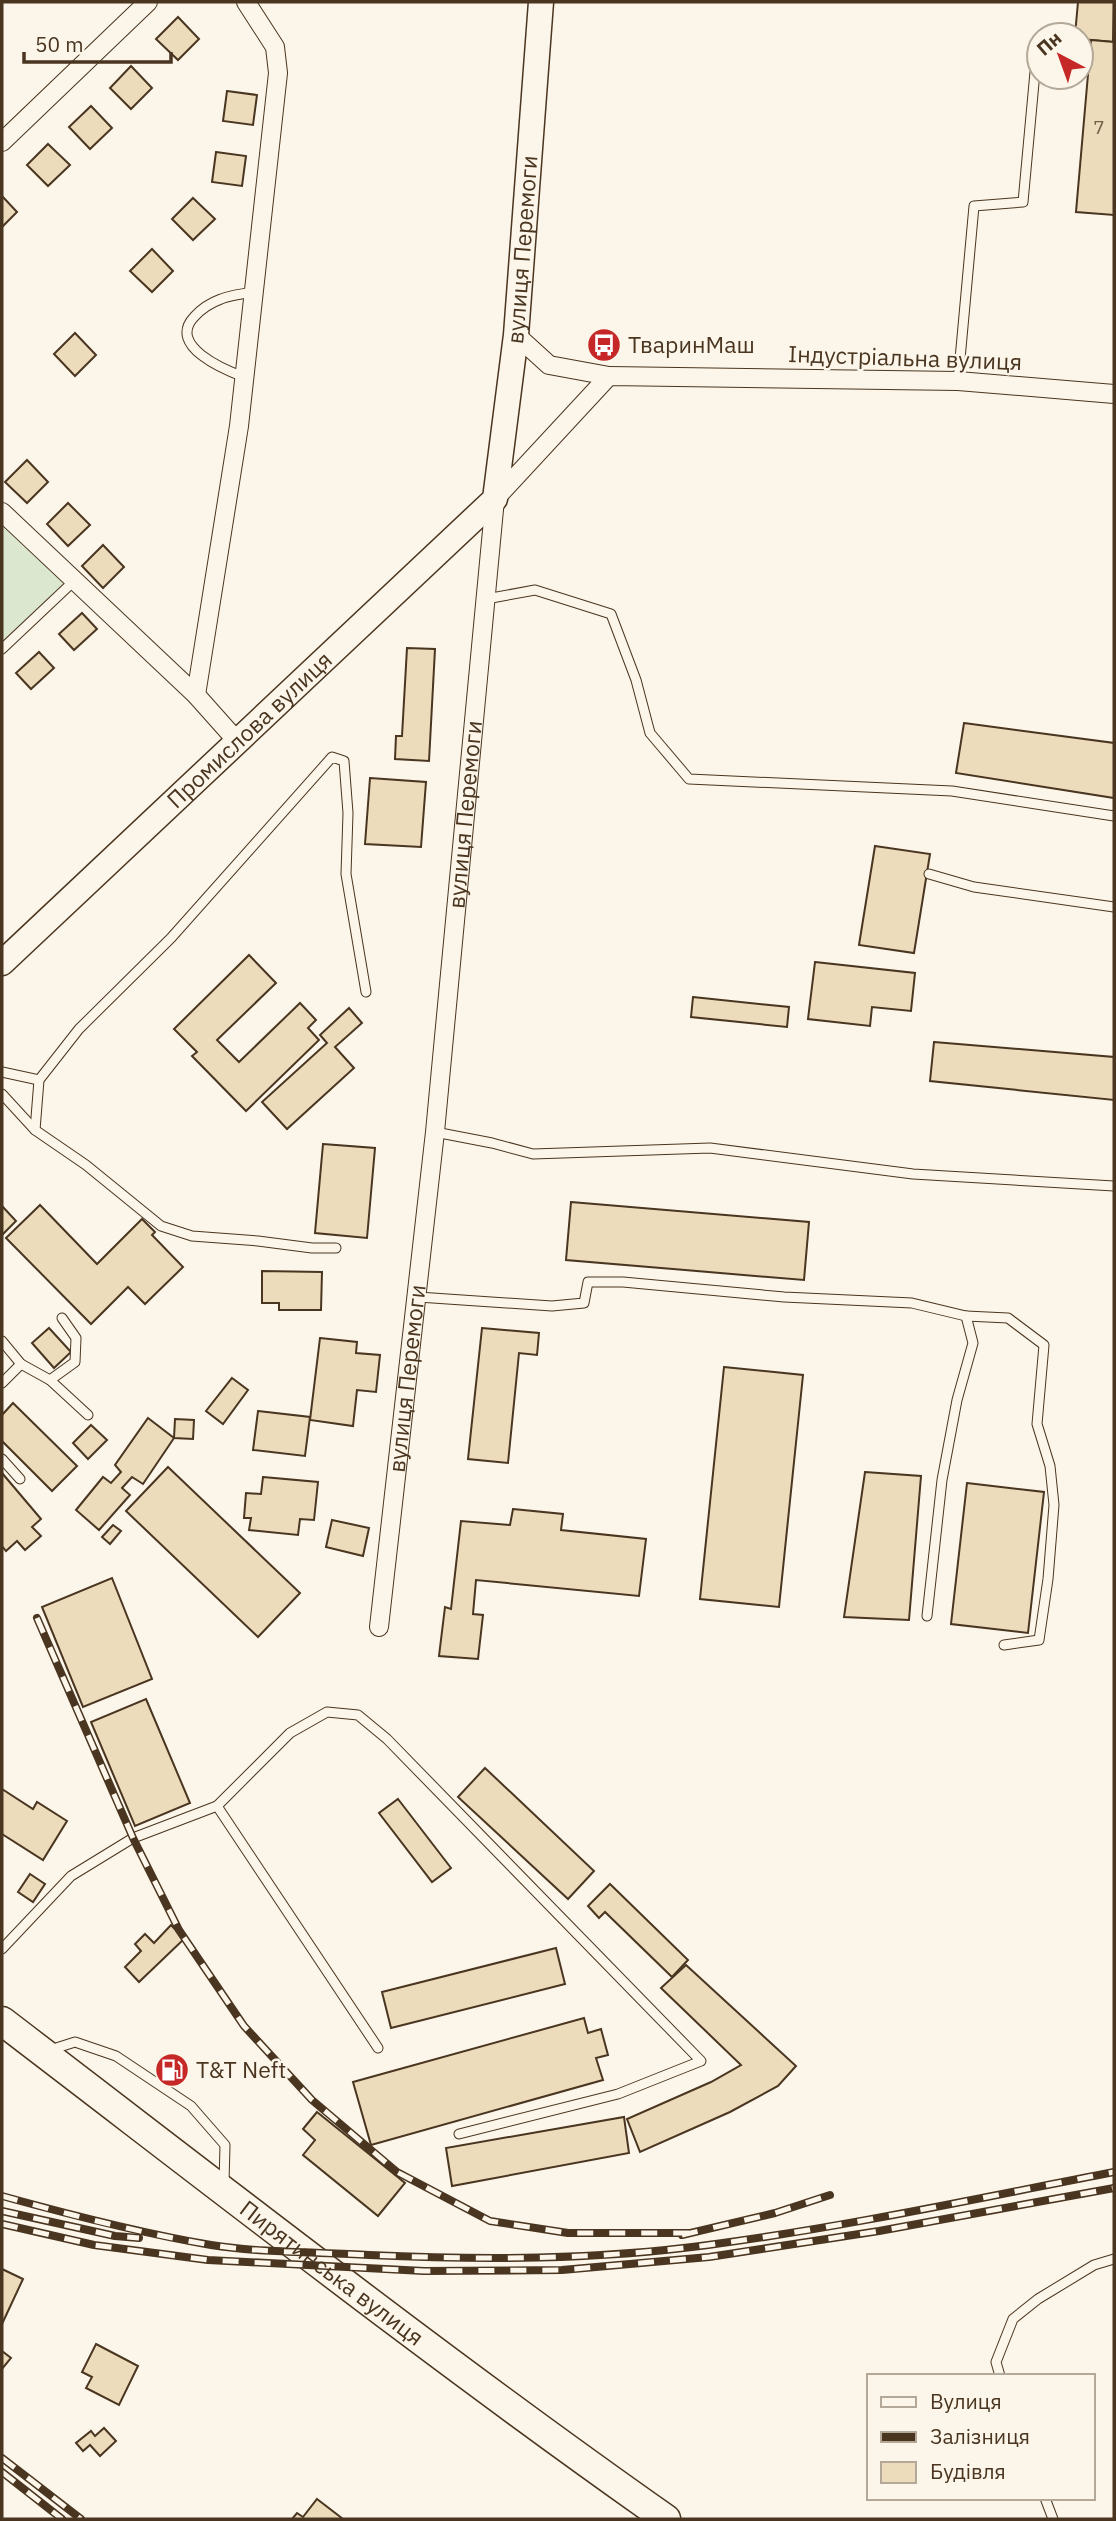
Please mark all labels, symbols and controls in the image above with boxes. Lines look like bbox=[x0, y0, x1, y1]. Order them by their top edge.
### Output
scale bar bbox=[24, 21, 172, 65]
north arrow bbox=[1025, 21, 1095, 91]
text: Пн bbox=[1031, 26, 1066, 60]
text: 50 m bbox=[35, 30, 84, 58]
house number: 7 bbox=[1093, 115, 1105, 139]
street label: вулиця Перемоги bbox=[499, 154, 543, 346]
bus stop icon: ТваринМаш bbox=[585, 326, 623, 364]
place label: ТваринМаш bbox=[628, 329, 755, 359]
street label: Індустріальна вулиця bbox=[787, 338, 1023, 376]
street label: Промислова вулиця bbox=[160, 644, 338, 814]
street label: вулиця Перемоги bbox=[440, 719, 488, 910]
street label: вулиця Перемоги bbox=[381, 1283, 432, 1474]
fuel station icon: T&T Neft bbox=[153, 2051, 191, 2089]
place label: T&T Neft bbox=[196, 2054, 286, 2084]
street label: Пирятинська вулиця bbox=[234, 2193, 430, 2352]
legend bbox=[867, 2374, 1095, 2500]
text: Вулиця bbox=[930, 2387, 1002, 2415]
text: Залізниця bbox=[930, 2422, 1030, 2450]
text: Будівля bbox=[930, 2457, 1006, 2485]

